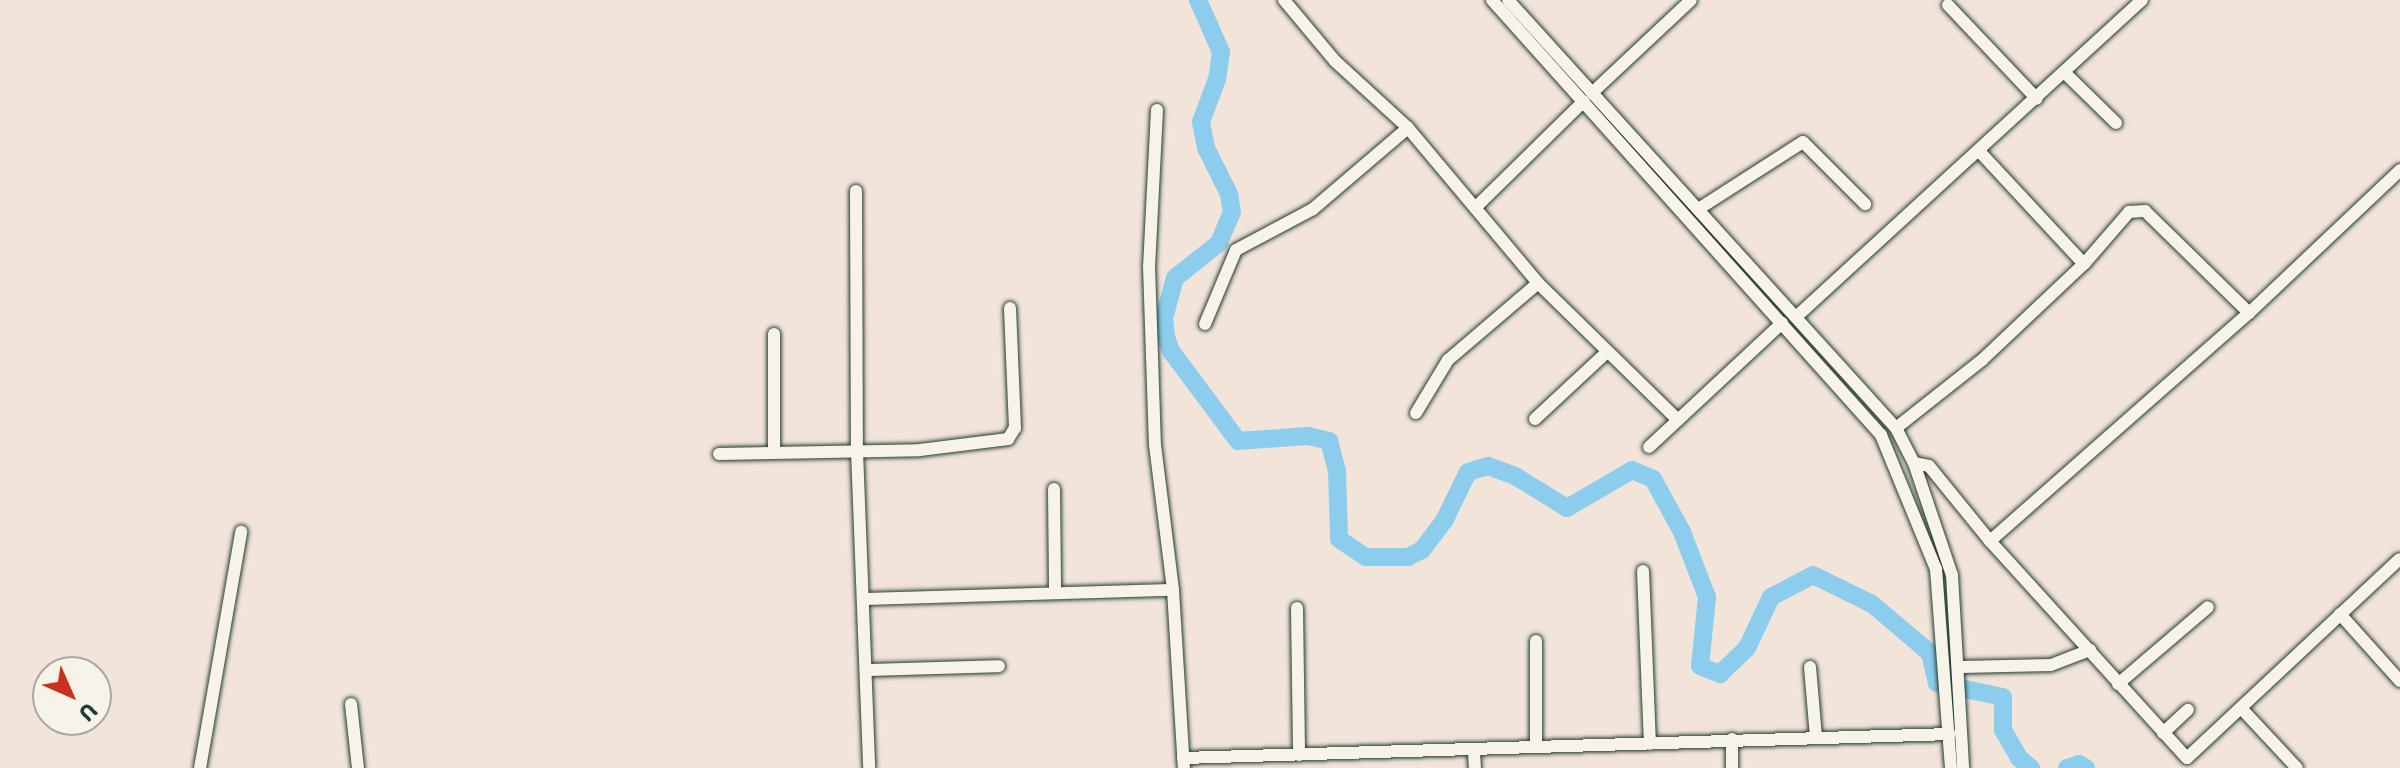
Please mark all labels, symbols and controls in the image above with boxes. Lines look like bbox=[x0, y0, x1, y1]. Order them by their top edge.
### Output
north arrow bbox=[32, 656, 112, 736]
text: U bbox=[72, 696, 103, 727]

